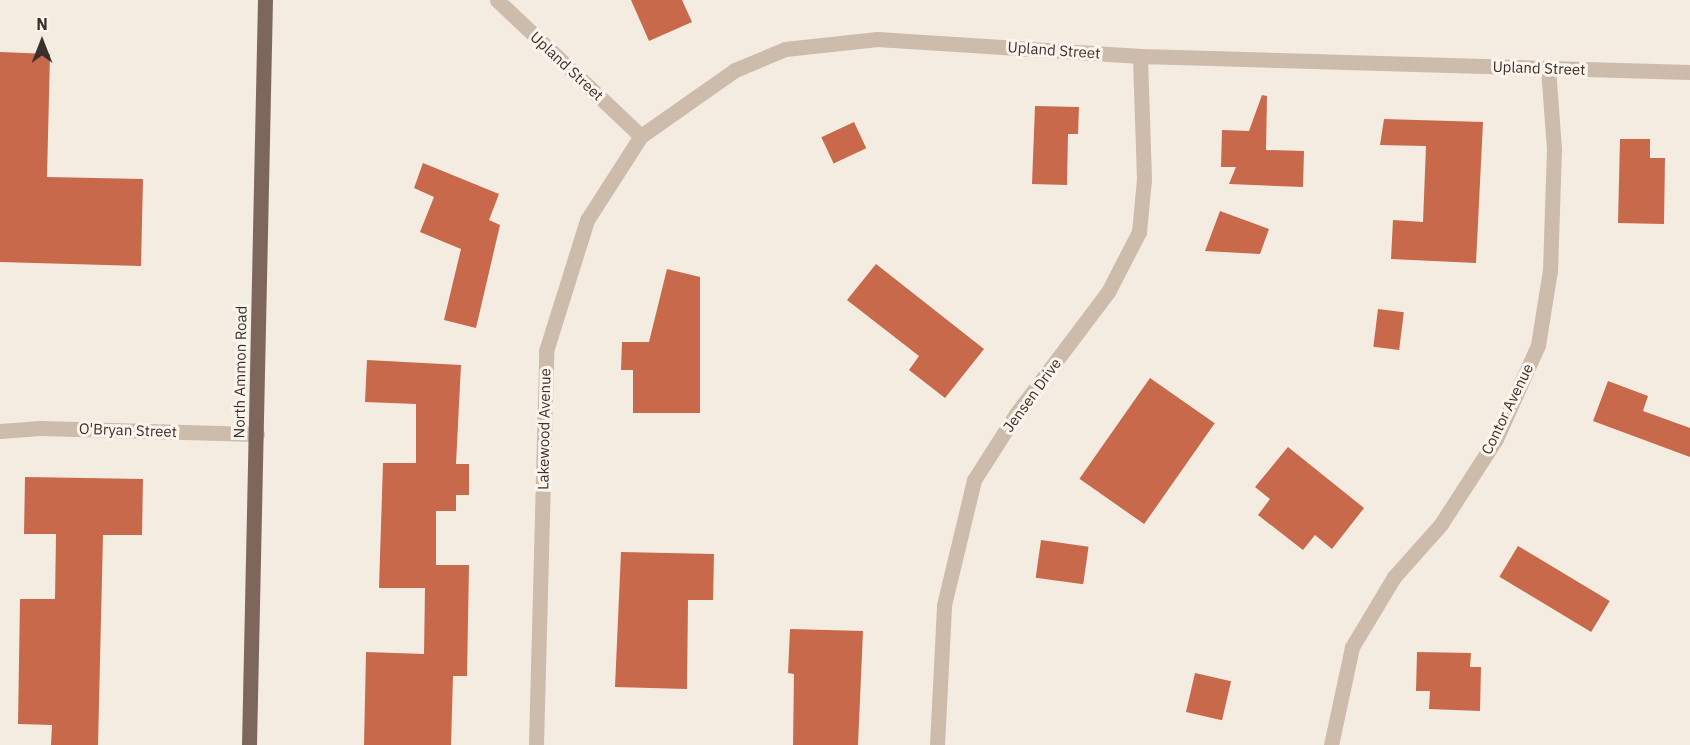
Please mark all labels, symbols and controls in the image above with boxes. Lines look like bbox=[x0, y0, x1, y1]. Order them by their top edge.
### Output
north arrow bbox=[12, 12, 72, 72]
text: N bbox=[36, 14, 48, 34]
street label: Upland Street bbox=[527, 28, 607, 104]
street label: Upland Street bbox=[1007, 38, 1101, 62]
street label: Upland Street bbox=[1492, 57, 1586, 79]
street label: North Ammon Road bbox=[230, 306, 250, 438]
street label: Jensen Drive bbox=[999, 355, 1065, 435]
street label: Contor Avenue bbox=[1477, 361, 1537, 457]
street label: Lakewood Avenue bbox=[534, 368, 554, 490]
street label: O'Bryan Street bbox=[79, 419, 177, 441]

